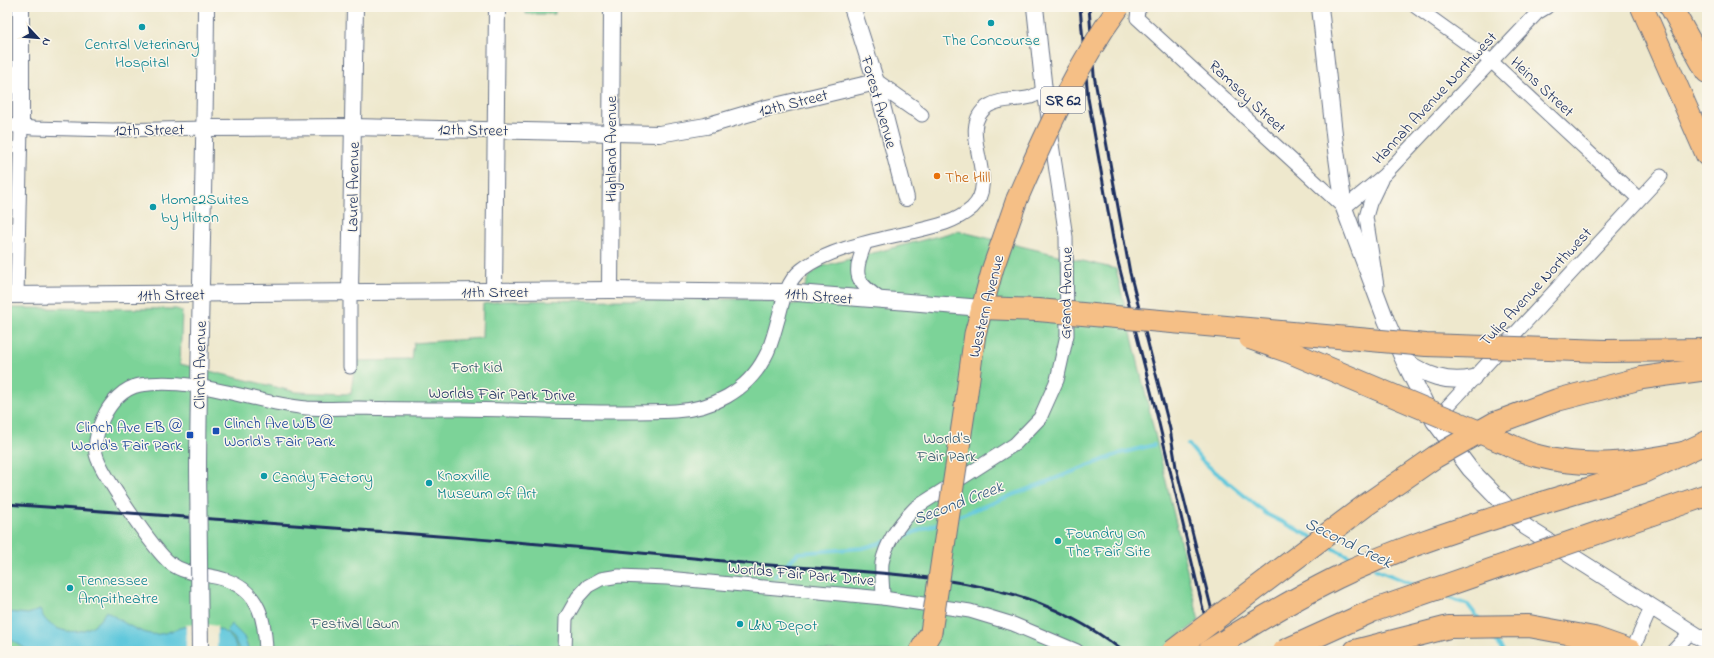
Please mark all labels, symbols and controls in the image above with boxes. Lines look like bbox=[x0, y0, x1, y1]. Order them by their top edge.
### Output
north arrow bbox=[18, 18, 58, 58]
marker: The Concourse bbox=[986, 18, 996, 28]
marker: Central Veterinary Hospital bbox=[137, 22, 147, 32]
street label: Hannah Avenue Northwest bbox=[1367, 26, 1504, 170]
place label: The Concourse bbox=[942, 29, 1041, 53]
place label: Central Veterinary Hospital bbox=[85, 33, 200, 75]
text: N bbox=[37, 35, 55, 49]
street label: Heins Street bbox=[1504, 52, 1579, 124]
street label: Forest Avenue bbox=[853, 53, 903, 152]
street label: Ramsey Street bbox=[1202, 55, 1291, 140]
street label: 12th Street bbox=[756, 84, 831, 124]
road number: SR 62 bbox=[1041, 87, 1085, 113]
street label: Highland Avenue bbox=[600, 95, 624, 202]
street label: 12th Street bbox=[114, 118, 185, 144]
street label: 12th Street bbox=[438, 118, 509, 144]
street label: Laurel Avenue bbox=[341, 141, 367, 232]
place label: The Hill bbox=[945, 166, 991, 190]
marker: The Hill bbox=[932, 171, 942, 181]
place label: Home2Suites by Hilton bbox=[161, 188, 249, 230]
marker: Home2Suites by Hilton bbox=[148, 202, 158, 212]
street label: Tulip Avenue Northwest bbox=[1475, 222, 1599, 352]
street label: Grand Avenue bbox=[1054, 246, 1080, 339]
street label: Western Avenue bbox=[963, 252, 1011, 360]
street label: 11th Street bbox=[461, 281, 529, 305]
street label: 11th Street bbox=[784, 282, 854, 312]
street label: 11th Street bbox=[137, 283, 206, 309]
street label: Clinch Avenue bbox=[188, 320, 214, 410]
park label: Fort Kid bbox=[450, 356, 503, 380]
street label: Worlds Fair Park Drive bbox=[428, 382, 576, 408]
place label: Clinch Ave WB @ World's Fair Park bbox=[224, 412, 336, 454]
place label: Clinch Ave EB @ World's Fair Park bbox=[71, 416, 183, 458]
marker: Clinch Ave WB @ World's Fair Park bbox=[211, 426, 221, 436]
park label: World's Fair Park bbox=[916, 427, 978, 469]
marker: Clinch Ave EB @ World's Fair Park bbox=[185, 430, 195, 440]
place label: Knoxville Museum of Art bbox=[437, 464, 537, 506]
place label: Candy Factory bbox=[272, 466, 373, 490]
marker: Candy Factory bbox=[259, 471, 269, 481]
water label: Second Creek bbox=[910, 474, 1009, 532]
marker: Knoxville Museum of Art bbox=[424, 478, 434, 488]
water label: Second Creek bbox=[1300, 511, 1398, 576]
place label: Foundry On The Fair Site bbox=[1065, 522, 1151, 564]
marker: Foundry On The Fair Site bbox=[1053, 536, 1063, 546]
street label: Worlds Fair Park Drive bbox=[727, 557, 876, 593]
place label: Tennessee Ampitheatre bbox=[78, 569, 159, 611]
marker: Tennessee Ampitheatre bbox=[65, 583, 75, 593]
park label: Festival Lawn bbox=[310, 612, 399, 636]
place label: L&N Depot bbox=[748, 614, 818, 638]
marker: L&N Depot bbox=[735, 619, 745, 629]

